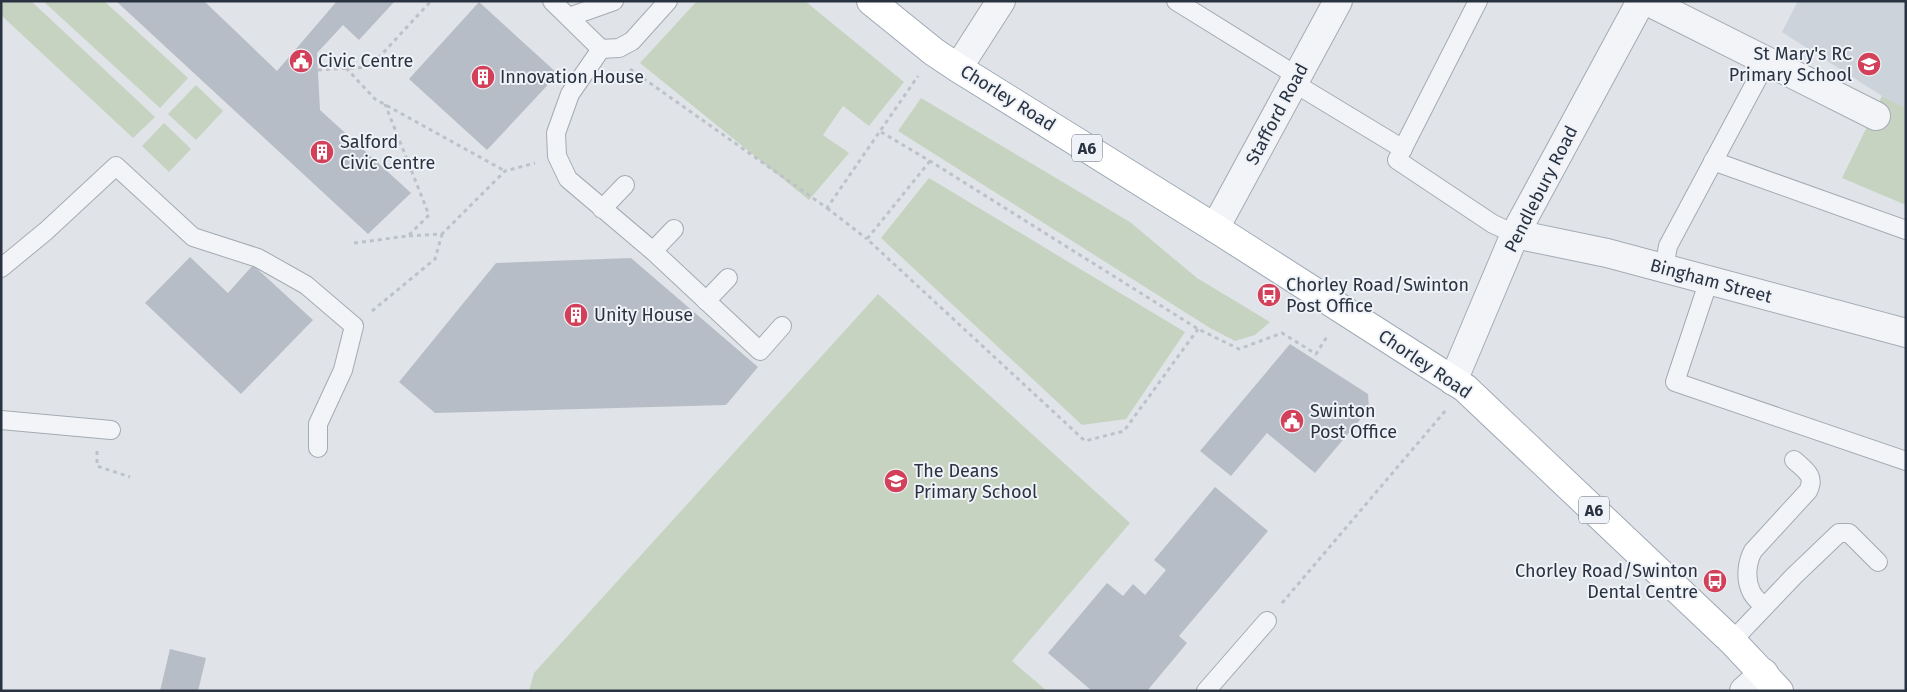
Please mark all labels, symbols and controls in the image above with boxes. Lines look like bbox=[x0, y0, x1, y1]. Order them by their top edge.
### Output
place label: St Mary's RC Primary School bbox=[1729, 43, 1852, 86]
public building icon: Civic Centre bbox=[288, 48, 314, 74]
place label: Civic Centre bbox=[318, 50, 413, 72]
school or university icon: St Mary's RC Primary School bbox=[1856, 51, 1882, 77]
street label: Stafford Road bbox=[1241, 59, 1313, 169]
street label: Chorley Road bbox=[956, 60, 1060, 136]
building icon: Innovation House bbox=[470, 64, 496, 90]
place label: Innovation House bbox=[500, 66, 644, 88]
street label: Pendlebury Road bbox=[1500, 122, 1582, 256]
place label: Salford Civic Centre bbox=[340, 131, 435, 174]
road number: A6 bbox=[1072, 134, 1102, 162]
building icon: Salford Civic Centre bbox=[309, 139, 335, 165]
street label: Bingham Street bbox=[1648, 254, 1775, 308]
place label: Chorley Road/Swinton Post Office bbox=[1286, 274, 1469, 317]
bus stop icon: Chorley Road/Swinton Post Office bbox=[1256, 282, 1282, 308]
building icon: Unity House bbox=[563, 302, 589, 328]
place label: Unity House bbox=[594, 304, 693, 326]
street label: Chorley Road bbox=[1374, 325, 1476, 403]
place label: Swinton Post Office bbox=[1310, 400, 1397, 443]
public building icon: Swinton Post Office bbox=[1279, 408, 1305, 434]
place label: The Deans Primary School bbox=[914, 460, 1037, 503]
school or university icon: The Deans Primary School bbox=[883, 468, 909, 494]
road number: A6 bbox=[1579, 496, 1609, 524]
place label: Chorley Road/Swinton Dental Centre bbox=[1515, 560, 1698, 603]
bus stop icon: Chorley Road/Swinton Dental Centre bbox=[1702, 568, 1728, 594]

